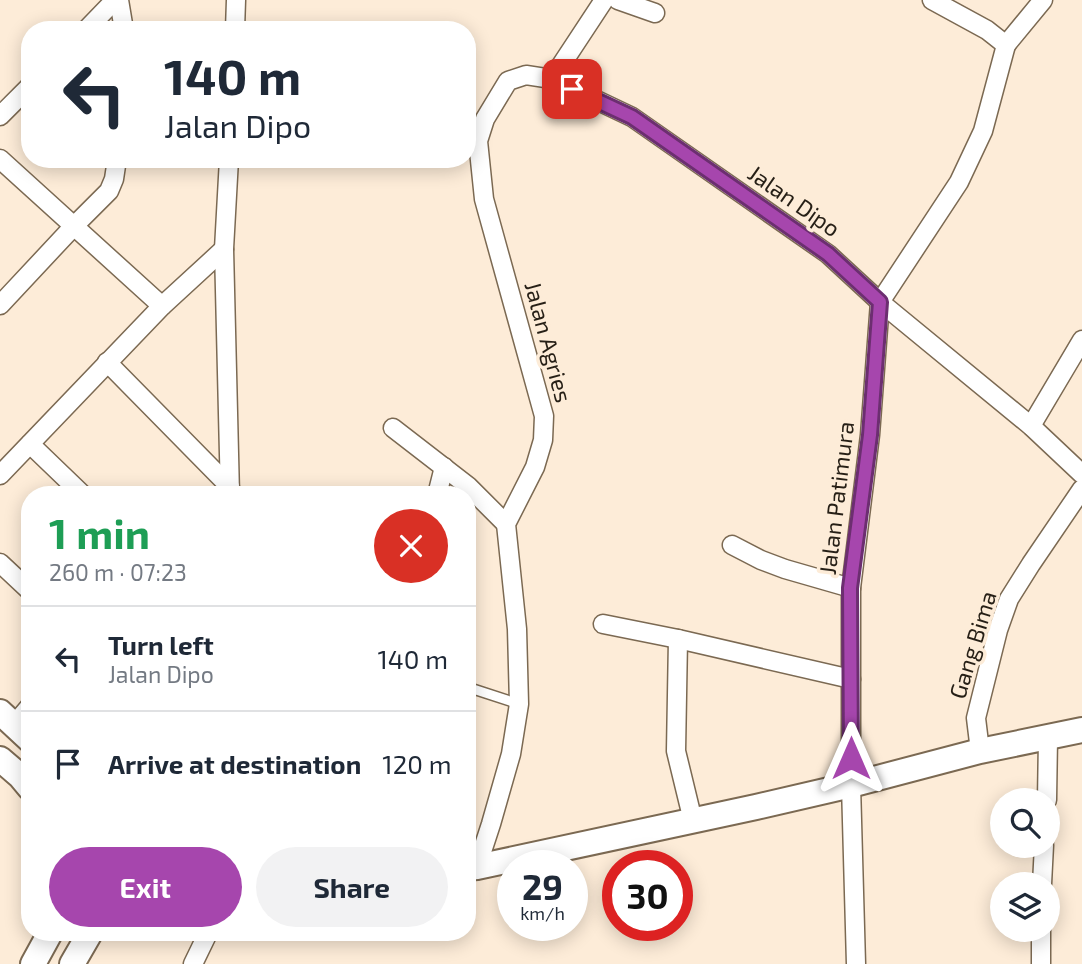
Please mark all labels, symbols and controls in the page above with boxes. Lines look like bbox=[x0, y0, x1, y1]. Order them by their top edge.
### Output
text: 140 m bbox=[164, 46, 301, 105]
icon: left bbox=[49, 49, 140, 140]
pin bbox=[542, 59, 602, 119]
icon: arrive bbox=[553, 70, 591, 108]
text: Jalan Dipo bbox=[164, 106, 311, 144]
street label: Jalan Dipo bbox=[743, 158, 846, 242]
street label: Jalan Agries bbox=[519, 278, 579, 405]
street label: Jalan Patimura bbox=[813, 420, 859, 576]
text: 1 min bbox=[49, 507, 150, 557]
button: close bbox=[374, 509, 448, 583]
text: 260 m · 07:23 bbox=[49, 558, 187, 586]
street label: Gang Bima bbox=[942, 587, 1002, 702]
text: Turn left bbox=[108, 629, 214, 660]
icon: left bbox=[49, 640, 87, 678]
text: 140 m bbox=[377, 643, 448, 674]
text: Jalan Dipo bbox=[108, 660, 214, 688]
position arrow bbox=[814, 721, 888, 795]
icon: arrive bbox=[49, 745, 87, 783]
text: Arrive at destination bbox=[108, 748, 361, 779]
text: 120 m bbox=[382, 748, 452, 779]
map controls bbox=[990, 788, 1060, 942]
button: search bbox=[990, 788, 1060, 858]
button: Exit bbox=[49, 847, 242, 927]
button: Share bbox=[256, 847, 448, 927]
speed limit sign: 30 bbox=[602, 850, 693, 941]
text: 29 bbox=[522, 865, 563, 907]
button: layers bbox=[990, 872, 1060, 942]
text: km/h bbox=[520, 902, 565, 924]

